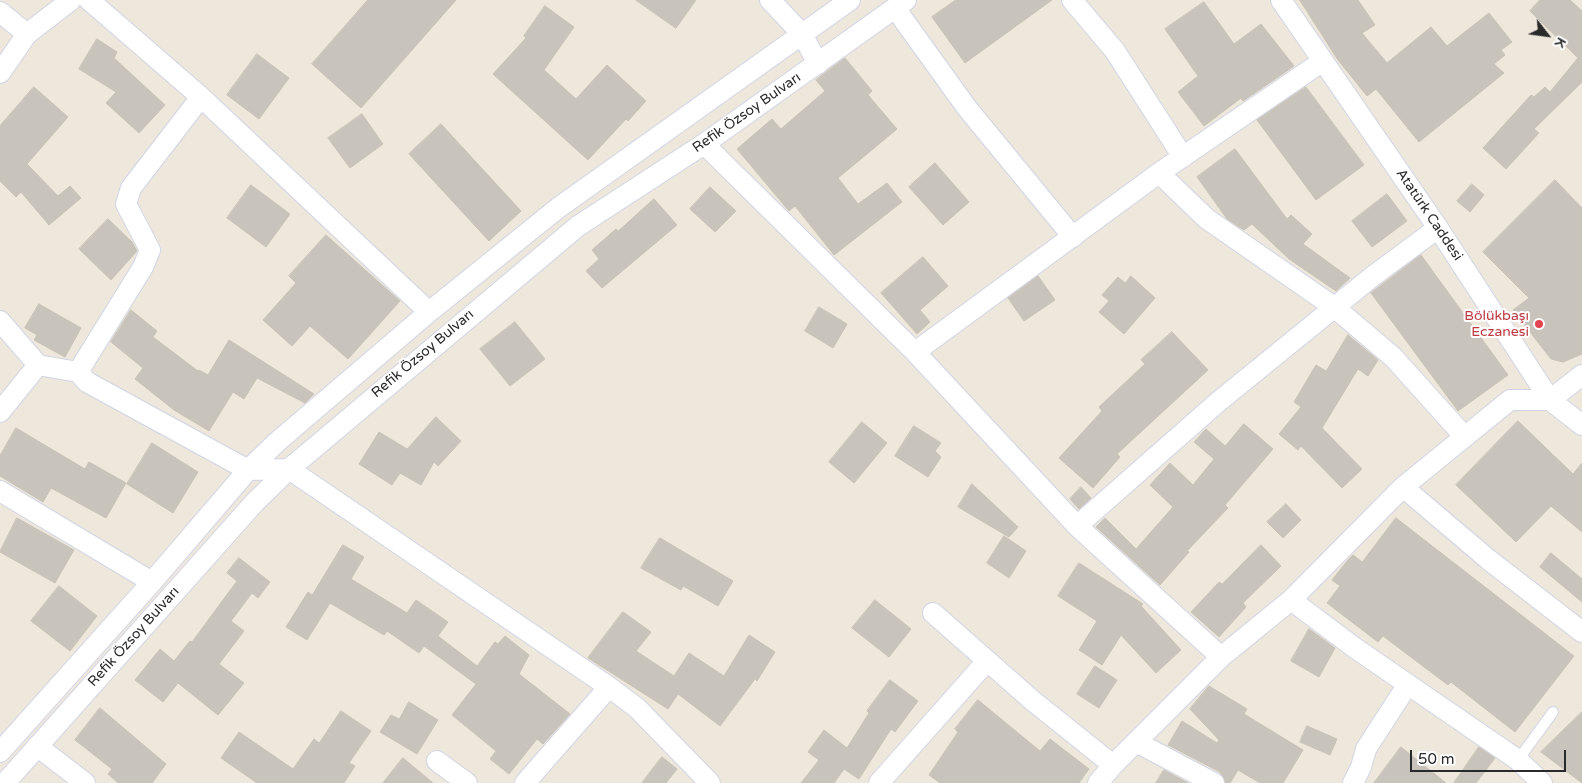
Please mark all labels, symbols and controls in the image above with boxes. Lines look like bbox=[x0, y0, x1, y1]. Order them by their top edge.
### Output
north arrow bbox=[1522, 10, 1572, 60]
text: K bbox=[1551, 34, 1570, 51]
street label: Refik Özsoy Bulvarı bbox=[690, 69, 804, 157]
street label: Atatürk Caddesi bbox=[1392, 166, 1466, 264]
street label: Refik Özsoy Bulvarı bbox=[368, 306, 478, 402]
place label: Bölükbaşı Eczanesi bbox=[1464, 308, 1529, 341]
marker: Bölükbaşı Eczanesi bbox=[1533, 318, 1545, 330]
street label: Refik Özsoy Bulvarı bbox=[85, 584, 183, 690]
scale bar bbox=[1412, 740, 1568, 772]
text: 50 m bbox=[1418, 750, 1455, 768]

